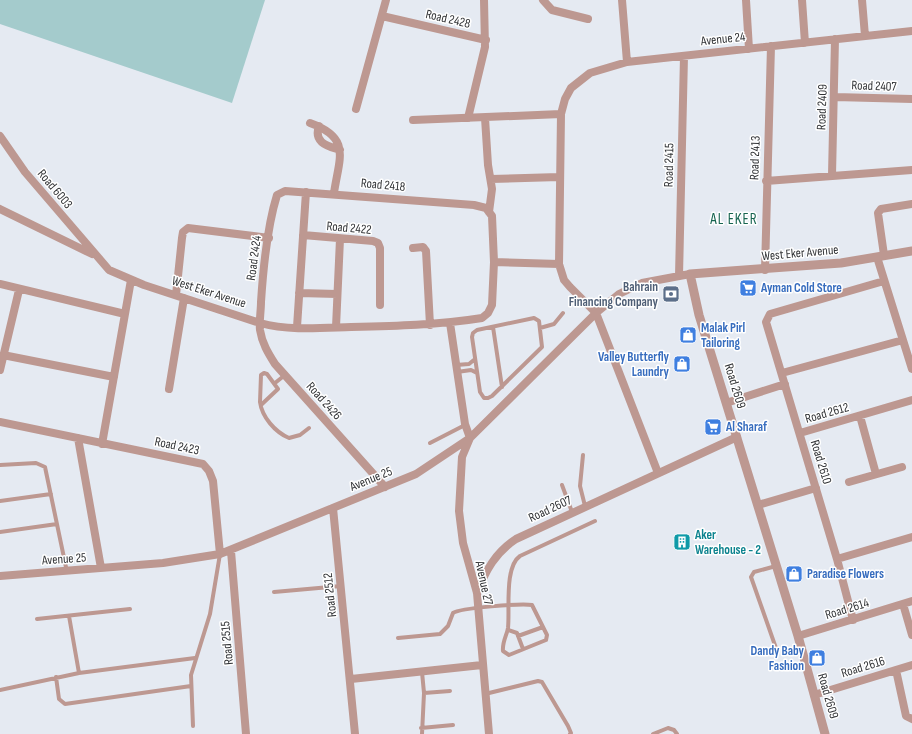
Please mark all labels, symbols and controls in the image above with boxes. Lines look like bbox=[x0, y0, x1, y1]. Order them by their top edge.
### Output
street label: Road 2428 bbox=[424, 6, 472, 32]
street label: Avenue 24 bbox=[699, 29, 747, 49]
street label: Road 2407 bbox=[851, 77, 898, 95]
street label: Road 2409 bbox=[813, 83, 831, 130]
street label: Road 2413 bbox=[746, 135, 764, 181]
street label: Road 2415 bbox=[661, 143, 677, 187]
street label: Road 6003 bbox=[34, 166, 76, 212]
street label: Road 2418 bbox=[360, 175, 406, 195]
district label: AL EKER bbox=[709, 210, 758, 229]
street label: Road 2422 bbox=[326, 218, 372, 238]
street label: Road 2424 bbox=[243, 234, 265, 282]
street label: West Eker Avenue bbox=[761, 242, 839, 264]
street label: West Eker Avenue bbox=[170, 272, 248, 312]
supermarket icon: Ayman Cold Store bbox=[738, 278, 758, 298]
place label: Bahrain Financing Company bbox=[569, 279, 659, 310]
place label: Ayman Cold Store bbox=[760, 280, 842, 296]
bank icon: Bahrain Financing Company bbox=[661, 284, 681, 304]
place label: Malak Pirl Tailoring bbox=[701, 320, 746, 351]
shop icon: Malak Pirl Tailoring bbox=[678, 325, 698, 345]
place label: Valley Butterfly Laundry bbox=[598, 349, 670, 380]
shop icon: Valley Butterfly Laundry bbox=[672, 354, 692, 374]
street label: Road 2609 bbox=[721, 362, 749, 411]
street label: Road 2426 bbox=[303, 379, 345, 424]
street label: Road 2612 bbox=[803, 399, 851, 427]
supermarket icon: Al Sharaf bbox=[703, 417, 723, 437]
place label: Al Sharaf bbox=[725, 419, 768, 435]
street label: Road 2423 bbox=[153, 433, 201, 459]
street label: Road 2610 bbox=[807, 438, 835, 486]
street label: Avenue 25 bbox=[346, 463, 395, 495]
street label: Road 2607 bbox=[526, 492, 575, 526]
place label: Aker Warehouse - 2 bbox=[694, 527, 761, 558]
building icon: Aker Warehouse - 2 bbox=[672, 532, 692, 552]
street label: Avenue 25 bbox=[40, 549, 87, 569]
street label: Avenue 27 bbox=[471, 559, 497, 607]
shop icon: Paradise Flowers bbox=[784, 564, 804, 584]
place label: Paradise Flowers bbox=[807, 566, 884, 582]
street label: Road 2512 bbox=[320, 572, 340, 618]
street label: Road 2614 bbox=[823, 595, 871, 623]
street label: Road 2515 bbox=[217, 620, 237, 666]
place label: Dandy Baby Fashion bbox=[751, 643, 805, 674]
shop icon: Dandy Baby Fashion bbox=[807, 648, 827, 668]
street label: Road 2616 bbox=[839, 653, 887, 681]
street label: Road 2609 bbox=[814, 672, 842, 721]

